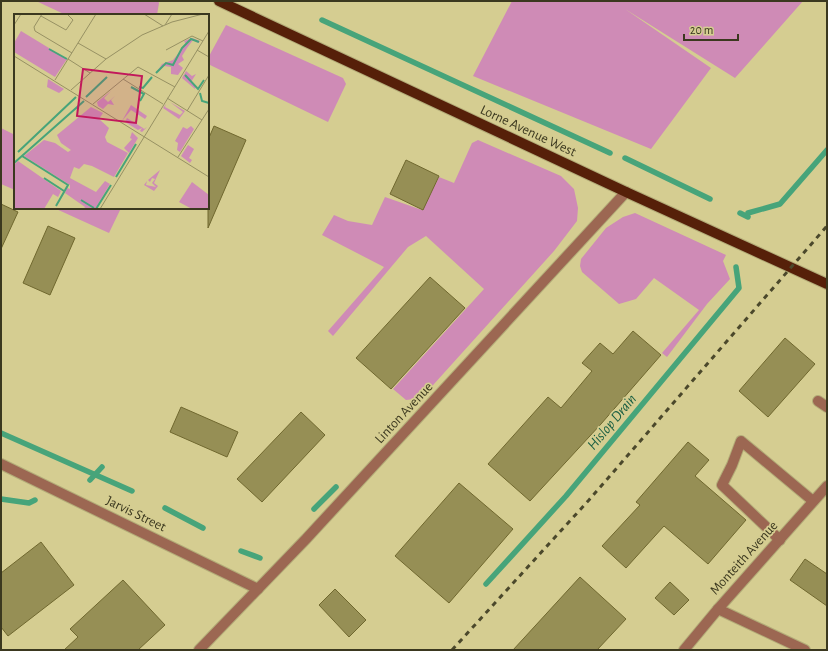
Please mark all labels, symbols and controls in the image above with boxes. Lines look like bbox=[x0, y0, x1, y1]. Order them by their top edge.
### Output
inset map bbox=[14, 14, 209, 209]
scale bar bbox=[684, 16, 738, 42]
text: 20 m bbox=[690, 24, 713, 36]
street label: Lorne Avenue West bbox=[478, 103, 579, 160]
street label: Linton Avenue bbox=[372, 380, 436, 446]
water label: Hislop Drain bbox=[585, 391, 639, 453]
street label: Jarvis Street bbox=[104, 493, 169, 535]
street label: Monteith Avenue bbox=[707, 518, 781, 598]

